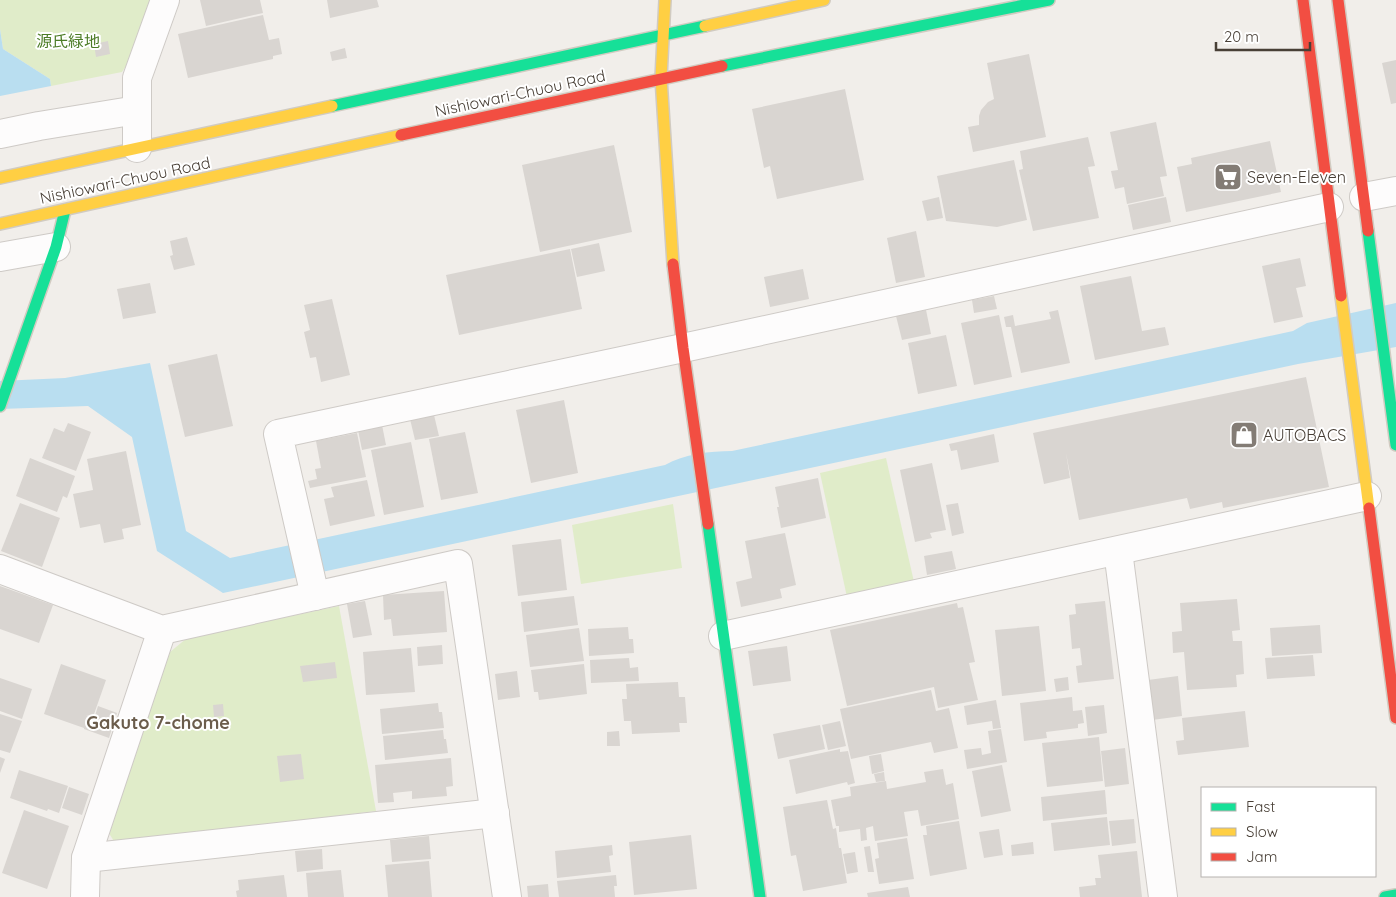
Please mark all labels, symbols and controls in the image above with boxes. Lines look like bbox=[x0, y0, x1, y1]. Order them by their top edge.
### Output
scale bar bbox=[1216, 20, 1310, 52]
text: 20 m bbox=[1224, 27, 1259, 46]
park label: 源氏緑地 bbox=[36, 31, 100, 51]
street label: Nishiowari-Chuou Road bbox=[433, 65, 607, 121]
street label: Nishiowari-Chuou Road bbox=[38, 152, 212, 208]
supermarket icon: Seven-Eleven bbox=[1213, 162, 1243, 192]
place label: Seven-Eleven bbox=[1247, 167, 1346, 187]
shop icon: AUTOBACS bbox=[1229, 420, 1259, 450]
place label: AUTOBACS bbox=[1263, 425, 1346, 445]
district label: Gakuto 7-chome bbox=[86, 711, 230, 734]
legend bbox=[1201, 787, 1376, 877]
text: Fast bbox=[1246, 797, 1275, 816]
text: Slow bbox=[1246, 822, 1278, 841]
text: Jam bbox=[1246, 847, 1277, 866]

